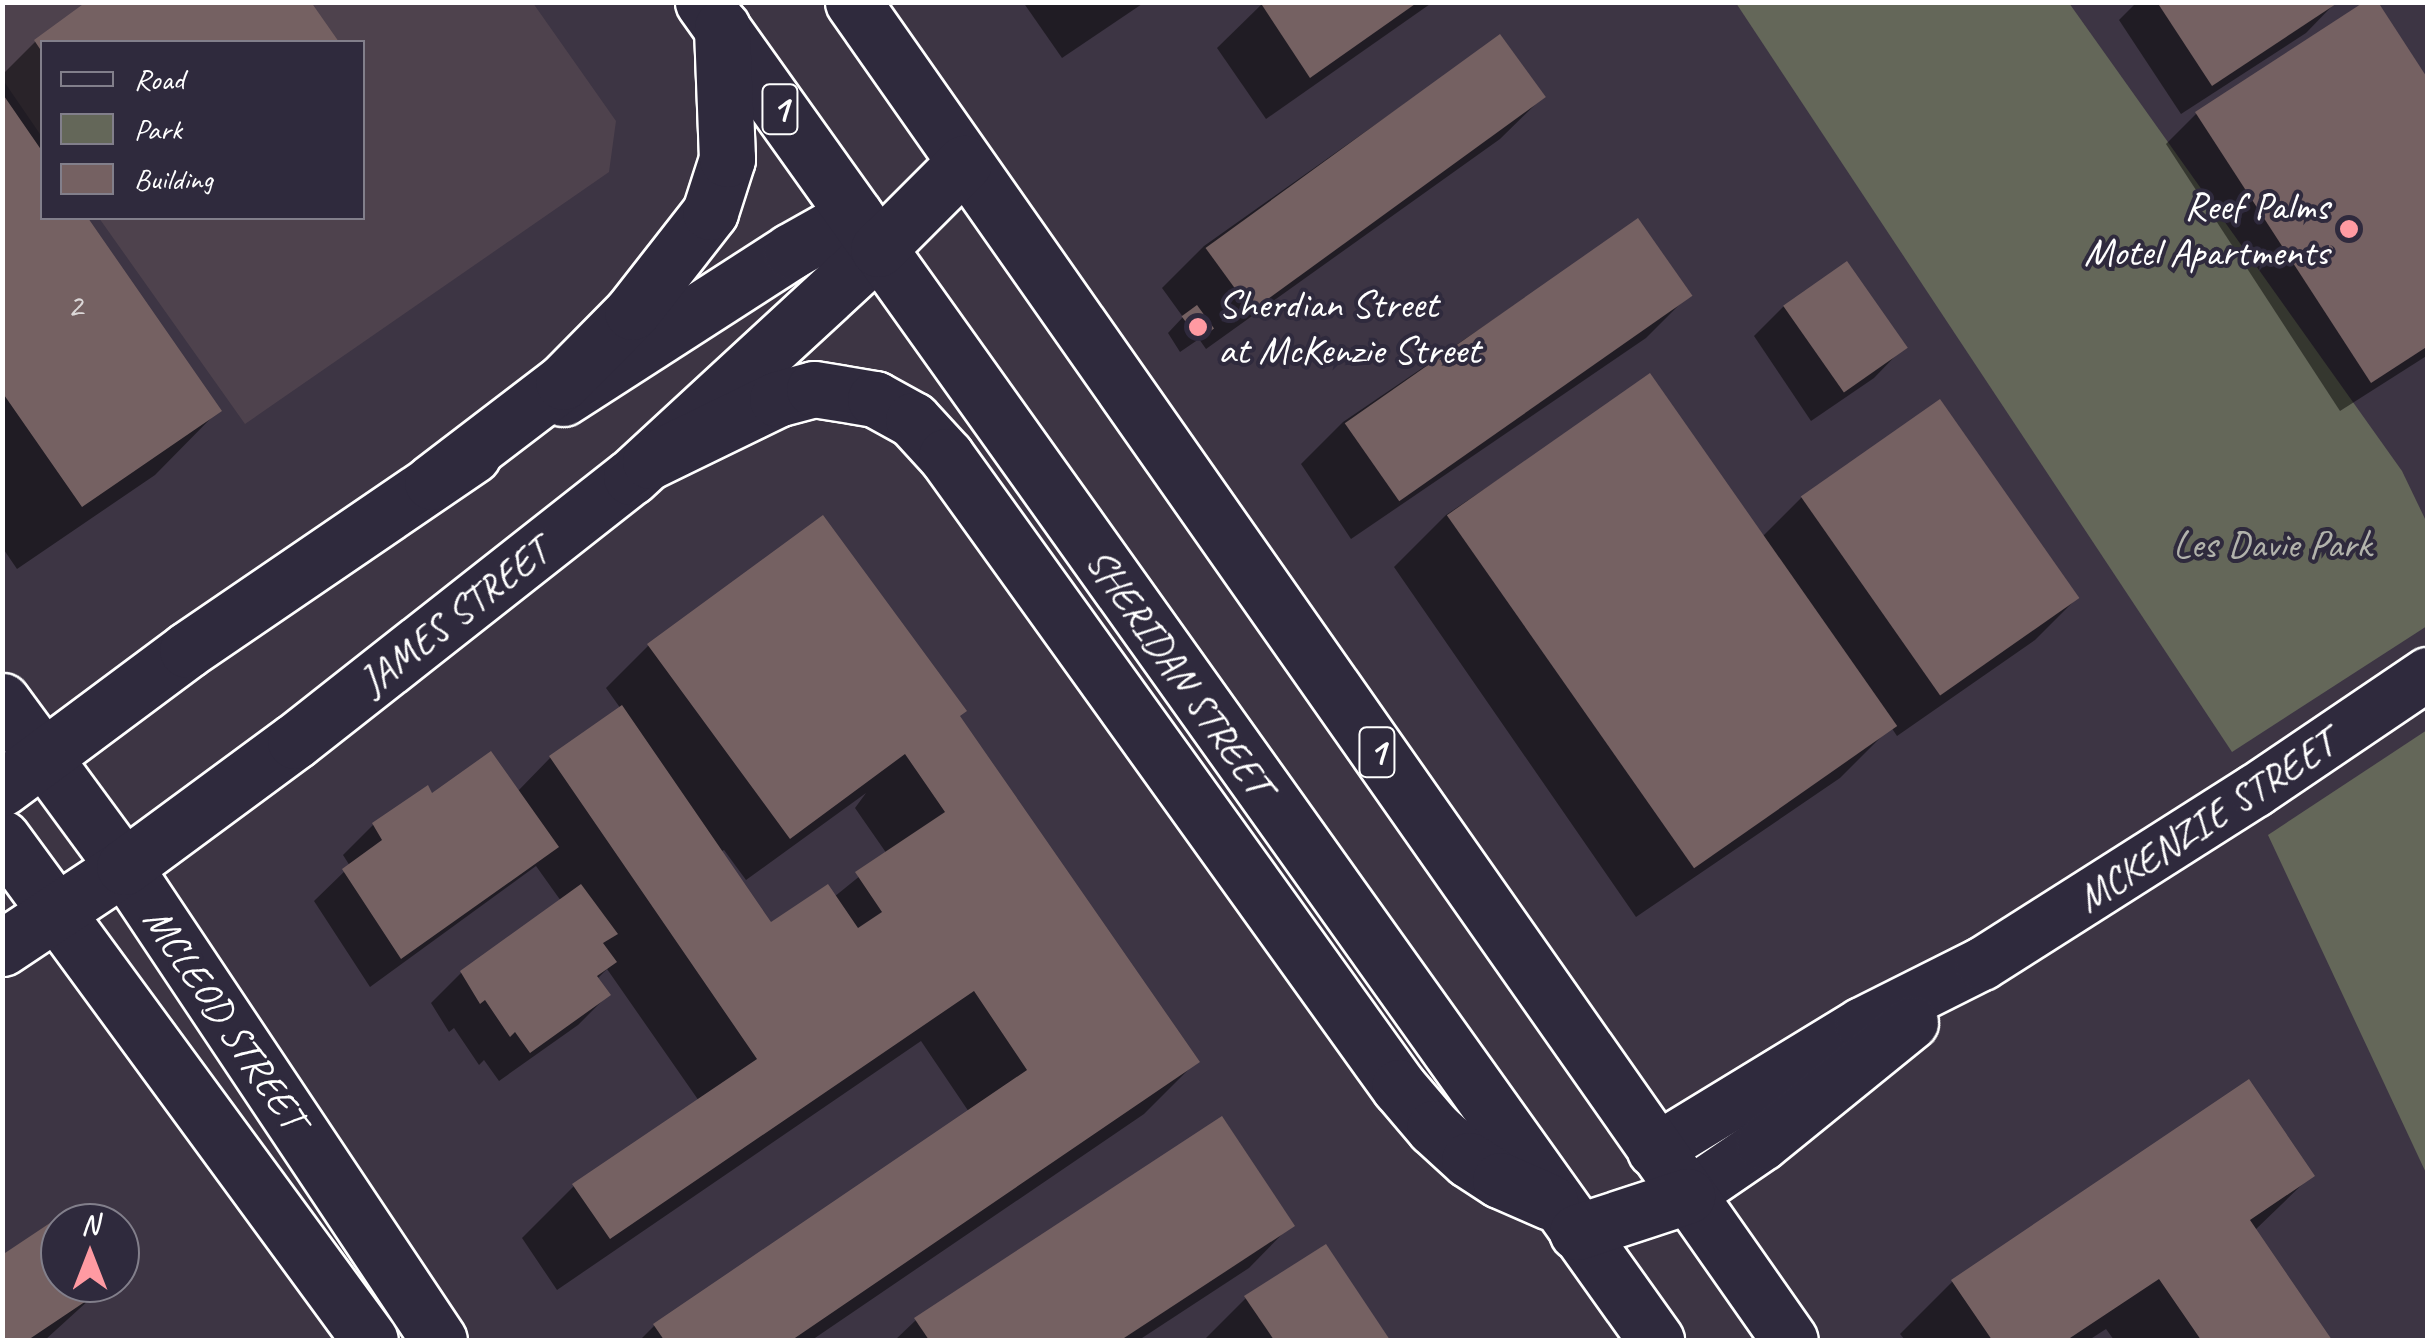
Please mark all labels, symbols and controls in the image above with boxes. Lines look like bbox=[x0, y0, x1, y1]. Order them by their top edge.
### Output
legend bbox=[40, 40, 365, 220]
text: Road bbox=[134, 60, 184, 98]
road number: 1 bbox=[760, 76, 800, 142]
text: Park bbox=[134, 110, 182, 148]
text: Building bbox=[134, 160, 213, 198]
place label: Reef Palms Motel Apartments bbox=[2083, 182, 2329, 276]
marker: Reef Palms Motel Apartments bbox=[2338, 218, 2360, 240]
place label: Sherdian Street at McKenzie Street bbox=[1218, 280, 1481, 374]
house number: 2 bbox=[67, 284, 83, 326]
marker: Sherdian Street at McKenzie Street bbox=[1187, 316, 1209, 338]
park label: Les Davie Park bbox=[2172, 520, 2372, 568]
street label: JAMES STREET bbox=[349, 527, 559, 705]
street label: SHERIDAN STREET bbox=[1076, 539, 1282, 805]
road number: 1 bbox=[1357, 719, 1397, 785]
street label: MCKENZIE STREET bbox=[2068, 720, 2344, 922]
street label: MCLEOD STREET bbox=[134, 898, 316, 1138]
north arrow bbox=[40, 1203, 140, 1303]
text: N bbox=[81, 1207, 99, 1242]

